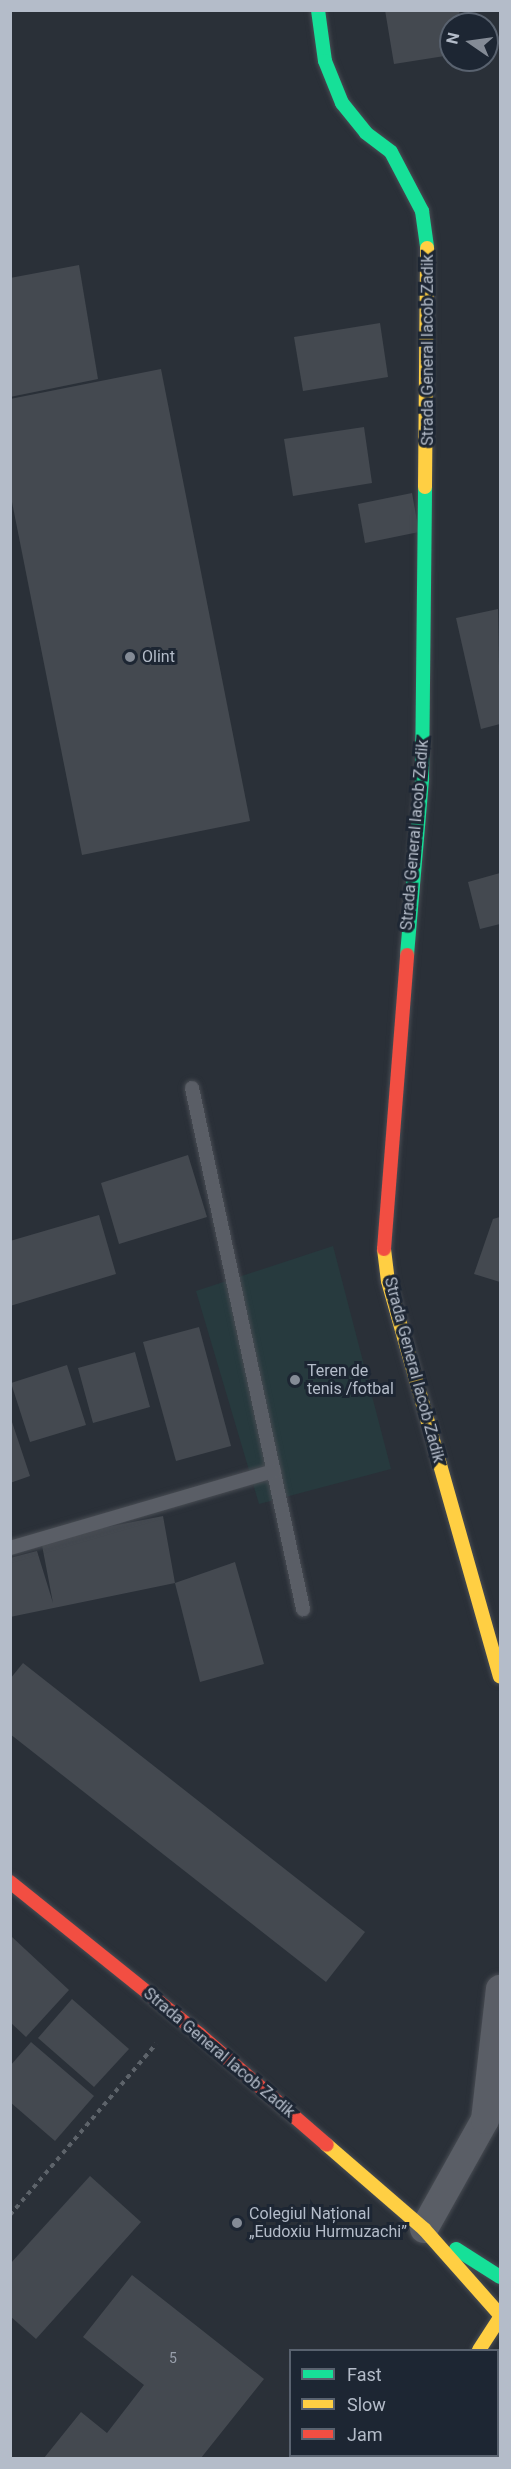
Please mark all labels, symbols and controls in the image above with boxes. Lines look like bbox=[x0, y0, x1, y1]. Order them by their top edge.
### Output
north arrow bbox=[439, 12, 499, 72]
text: N bbox=[442, 31, 463, 46]
street label: Strada General Iacob Zadik bbox=[418, 254, 438, 446]
place label: Olint bbox=[142, 647, 175, 667]
marker: Olint bbox=[123, 650, 137, 664]
street label: Strada General Iacob Zadik bbox=[397, 739, 433, 931]
street label: Strada General Iacob Zadik bbox=[380, 1275, 448, 1465]
place label: Teren de tenis /fotbal bbox=[307, 1361, 394, 1399]
marker: Teren de tenis /fotbal bbox=[288, 1373, 302, 1387]
street label: Strada General Iacob Zadik bbox=[140, 1984, 298, 2122]
place label: Colegiul Național „Eudoxiu Hurmuzachi” bbox=[249, 2204, 407, 2242]
marker: Colegiul Național „Eudoxiu Hurmuzachi” bbox=[230, 2216, 244, 2230]
legend bbox=[289, 2349, 499, 2457]
house number: 5 bbox=[169, 2350, 177, 2366]
text: Fast bbox=[347, 2364, 382, 2385]
text: Slow bbox=[347, 2394, 386, 2415]
text: Jam bbox=[347, 2424, 383, 2445]

